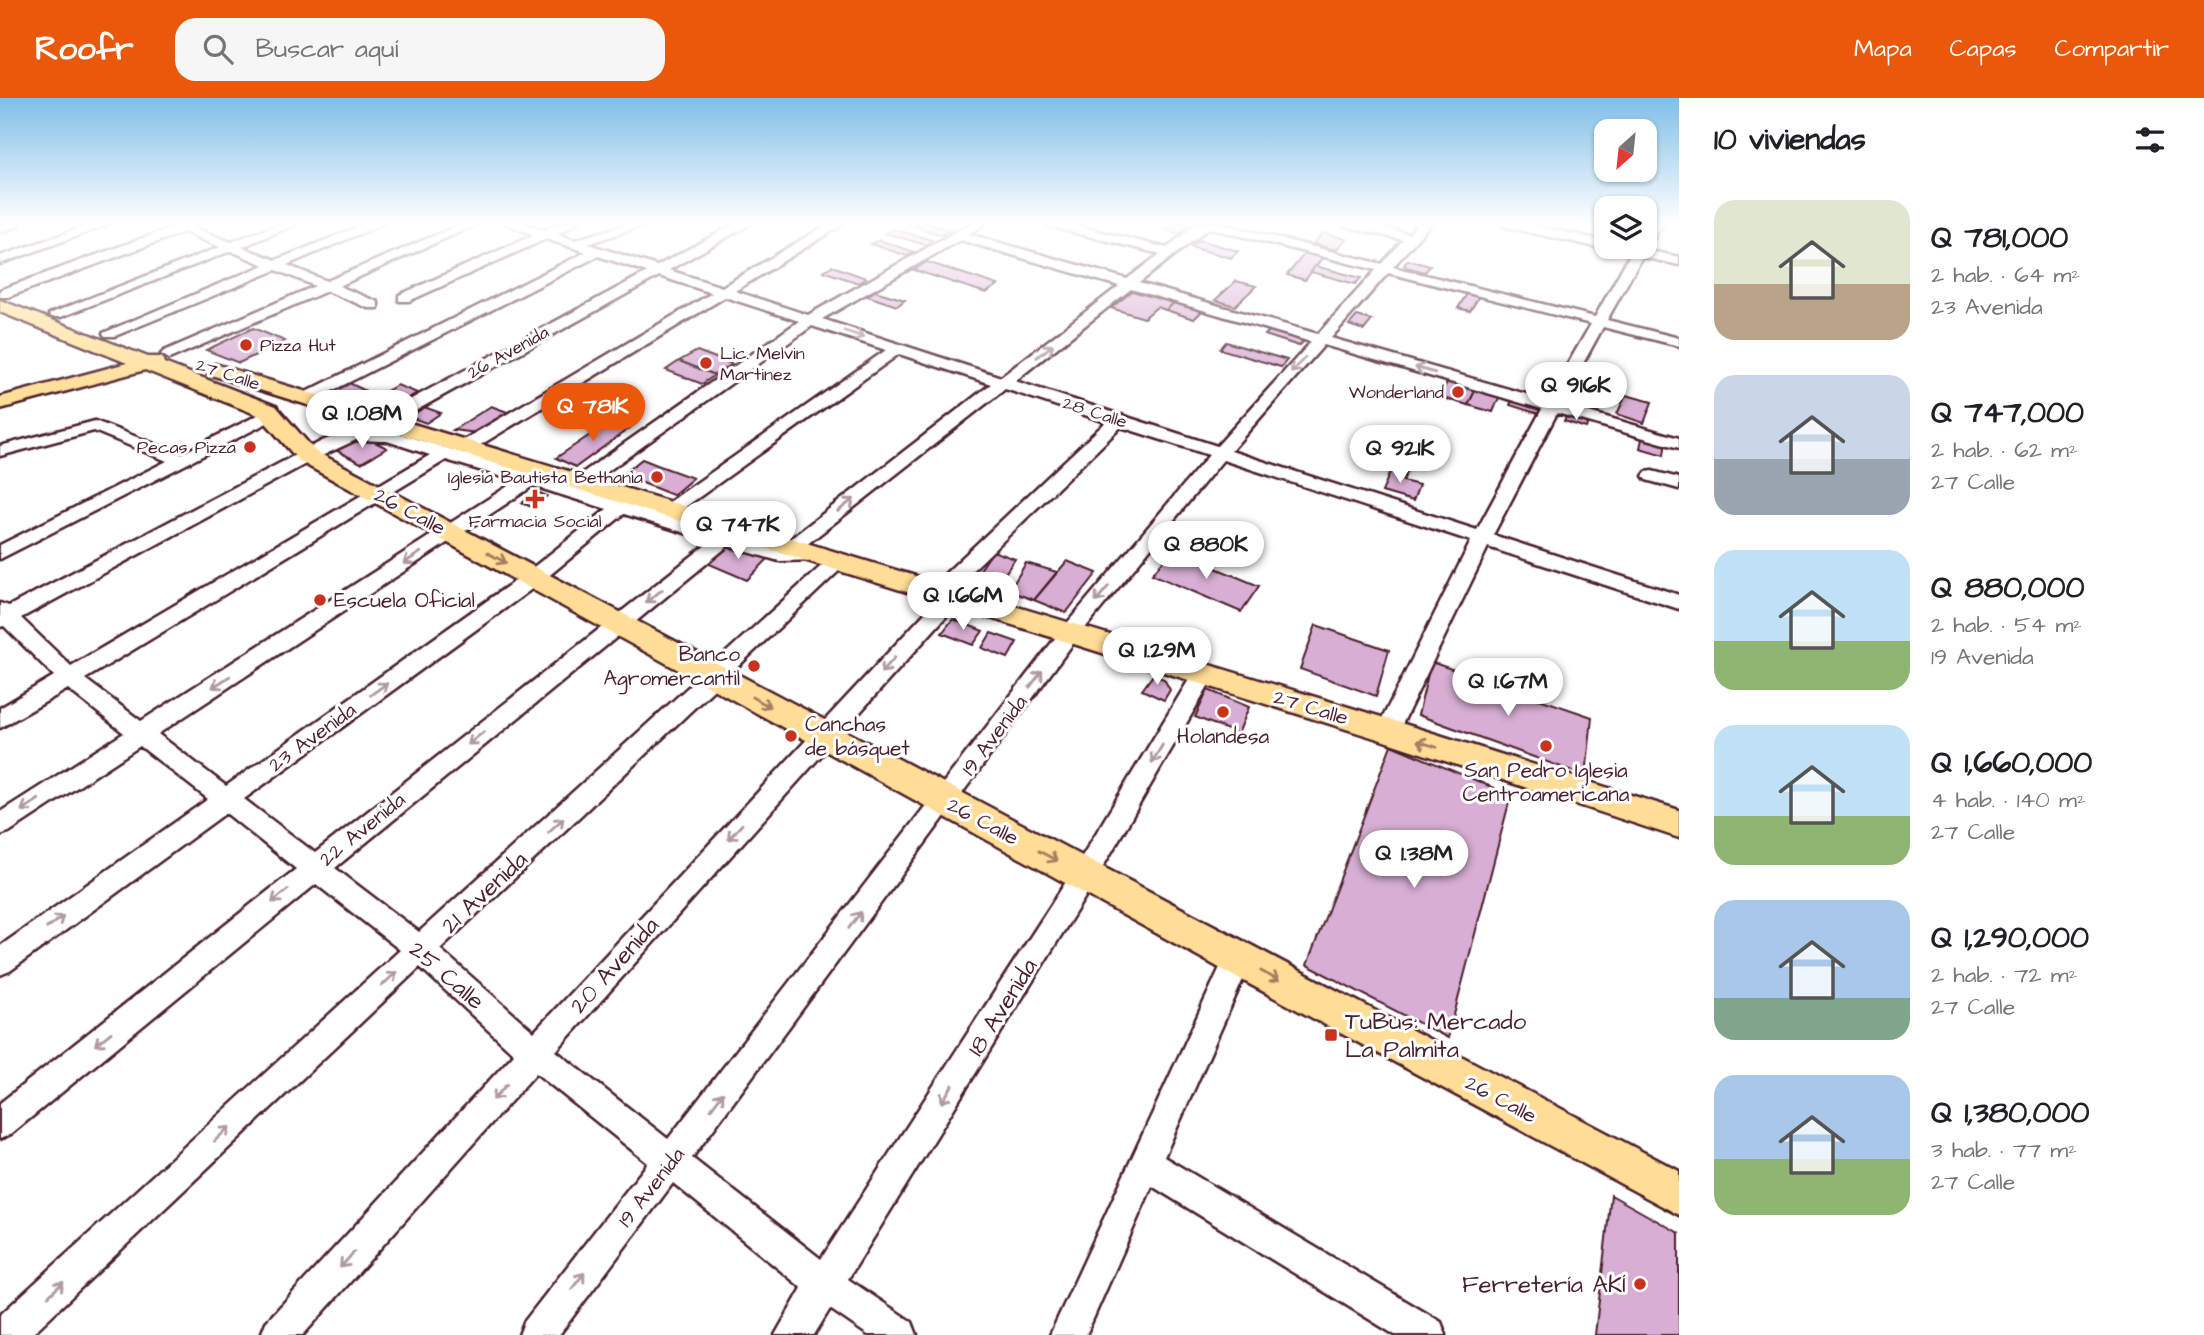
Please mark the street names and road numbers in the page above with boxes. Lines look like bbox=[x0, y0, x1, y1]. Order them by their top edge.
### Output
street label: 26 Avenida bbox=[463, 320, 553, 385]
street label: 27 Calle bbox=[193, 352, 263, 397]
street label: 28 Calle bbox=[1059, 390, 1131, 435]
street label: 26 Calle bbox=[369, 481, 451, 542]
street label: 27 Calle bbox=[1270, 682, 1352, 733]
street label: 19 Avenida bbox=[955, 689, 1034, 782]
street label: 23 Avenida bbox=[263, 696, 362, 779]
street label: 22 Avenida bbox=[313, 785, 412, 873]
street label: 26 Calle bbox=[942, 791, 1024, 852]
street label: 21 Avenida bbox=[434, 844, 536, 942]
street label: 20 Avenida bbox=[562, 910, 667, 1021]
street label: 25 Calle bbox=[401, 933, 491, 1018]
street label: 18 Avenida bbox=[959, 952, 1046, 1063]
street label: 26 Calle bbox=[1460, 1069, 1542, 1130]
street label: 19 Avenida bbox=[611, 1141, 692, 1233]

